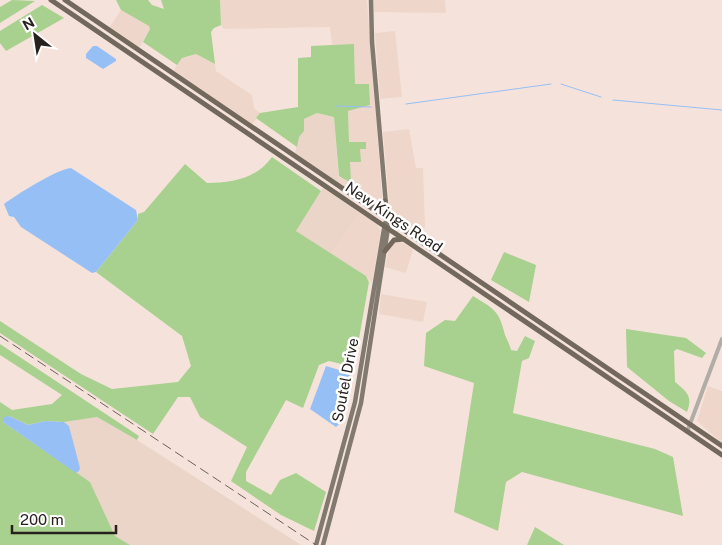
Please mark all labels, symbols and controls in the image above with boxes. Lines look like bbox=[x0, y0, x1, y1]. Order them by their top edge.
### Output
north arrow bbox=[10, 10, 60, 60]
text: N bbox=[20, 14, 37, 33]
street label: New Kings Road bbox=[342, 178, 446, 256]
street label: Soutel Drive bbox=[329, 336, 361, 424]
scale bar bbox=[12, 502, 116, 534]
text: 200 m bbox=[20, 511, 64, 528]

